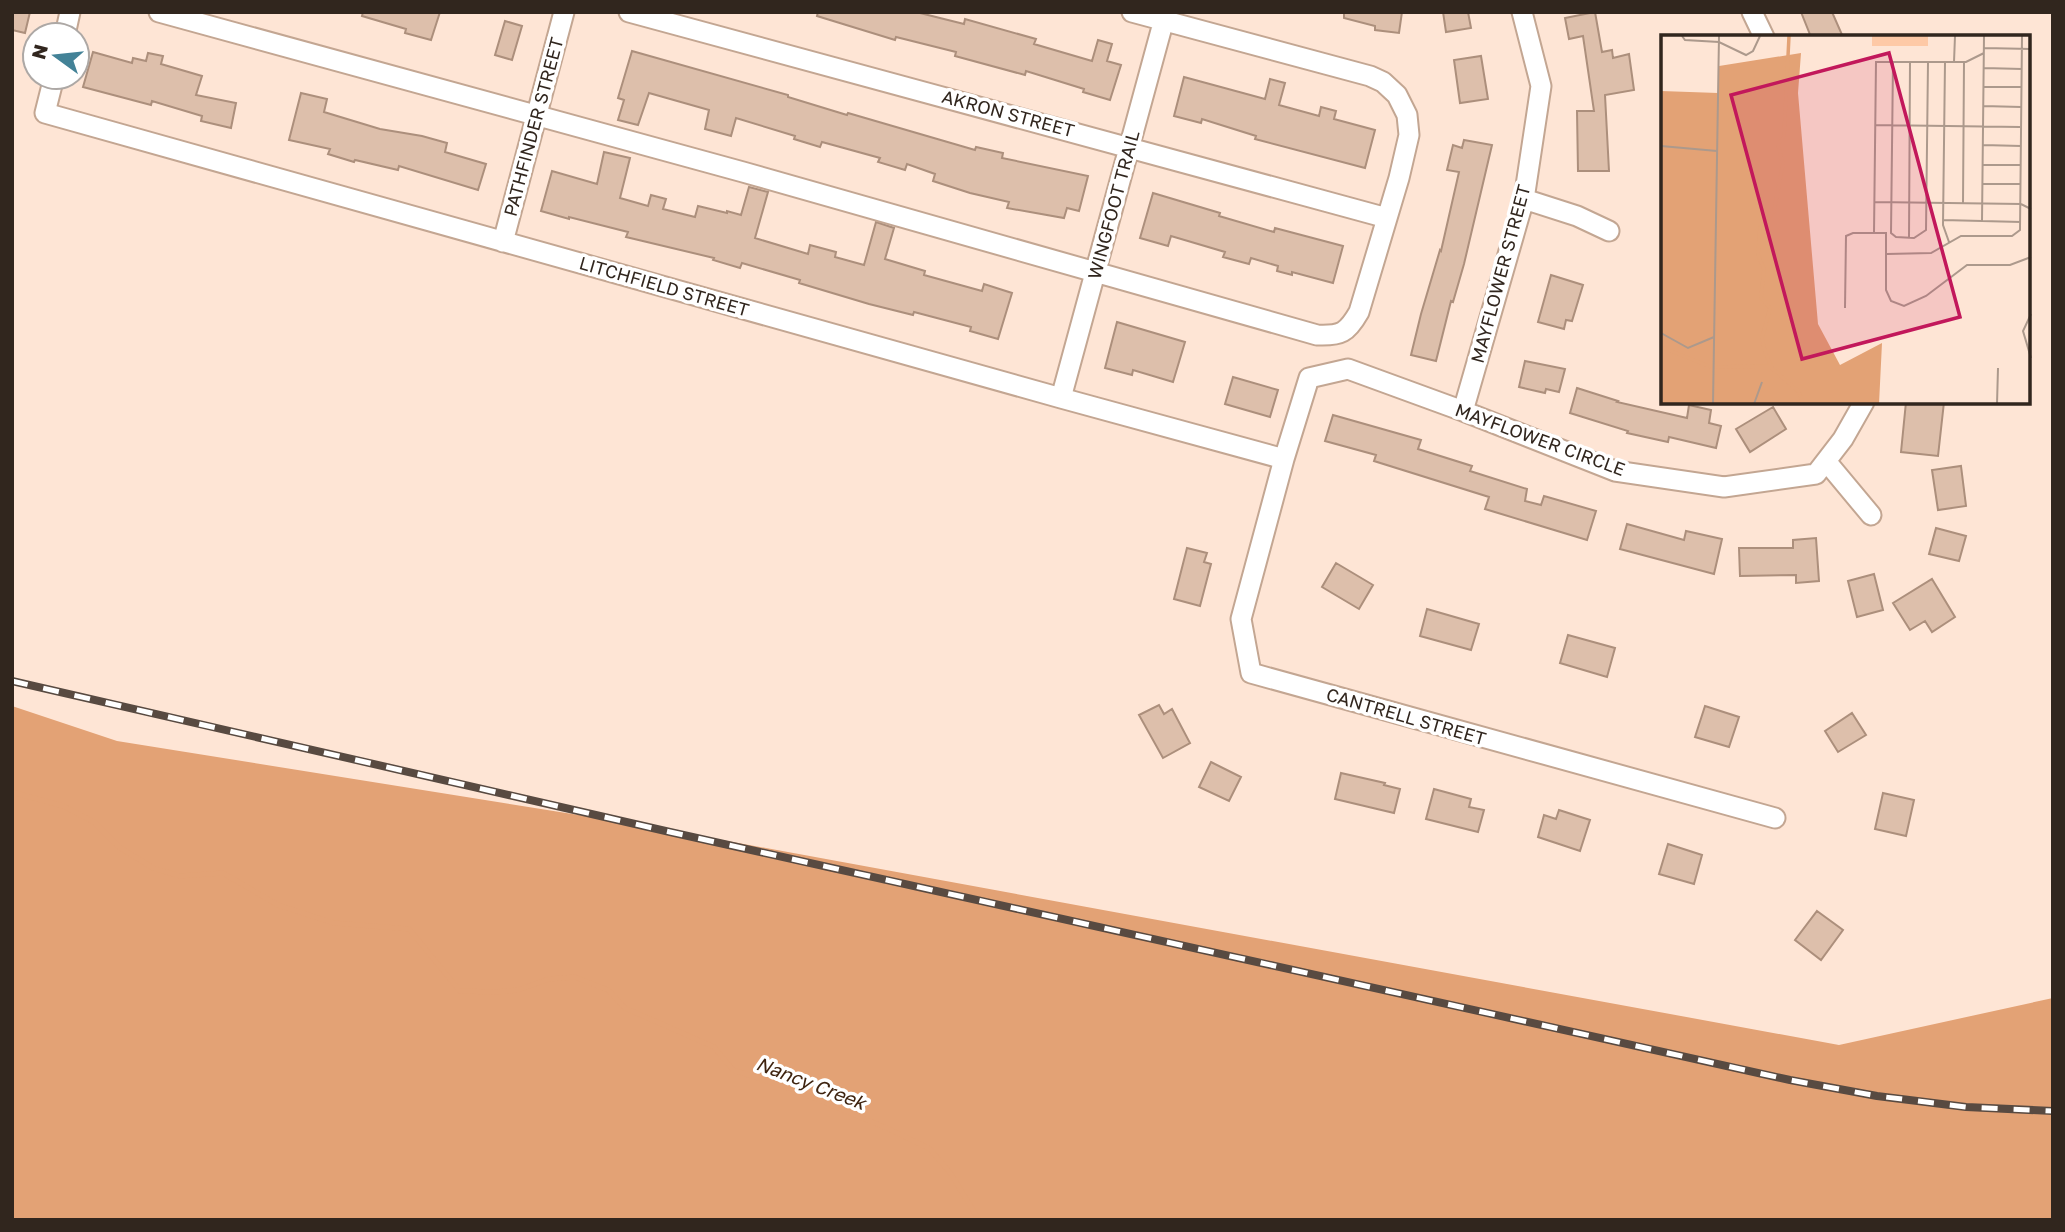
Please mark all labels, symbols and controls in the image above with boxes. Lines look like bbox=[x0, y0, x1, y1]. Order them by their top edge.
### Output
north arrow bbox=[21, 21, 91, 91]
street label: PATHFINDER STREET bbox=[499, 35, 567, 219]
inset map bbox=[1661, 35, 2030, 404]
text: N bbox=[26, 42, 52, 61]
street label: AKRON STREET bbox=[940, 85, 1077, 141]
street label: WINGFOOT TRAIL bbox=[1083, 128, 1143, 282]
street label: MAYFLOWER STREET bbox=[1466, 182, 1534, 365]
street label: LITCHFIELD STREET bbox=[577, 251, 752, 321]
street label: MAYFLOWER CIRCLE bbox=[1452, 398, 1628, 480]
street label: CANTRELL STREET bbox=[1324, 683, 1489, 749]
water label: Nancy Creek bbox=[753, 1051, 871, 1115]

